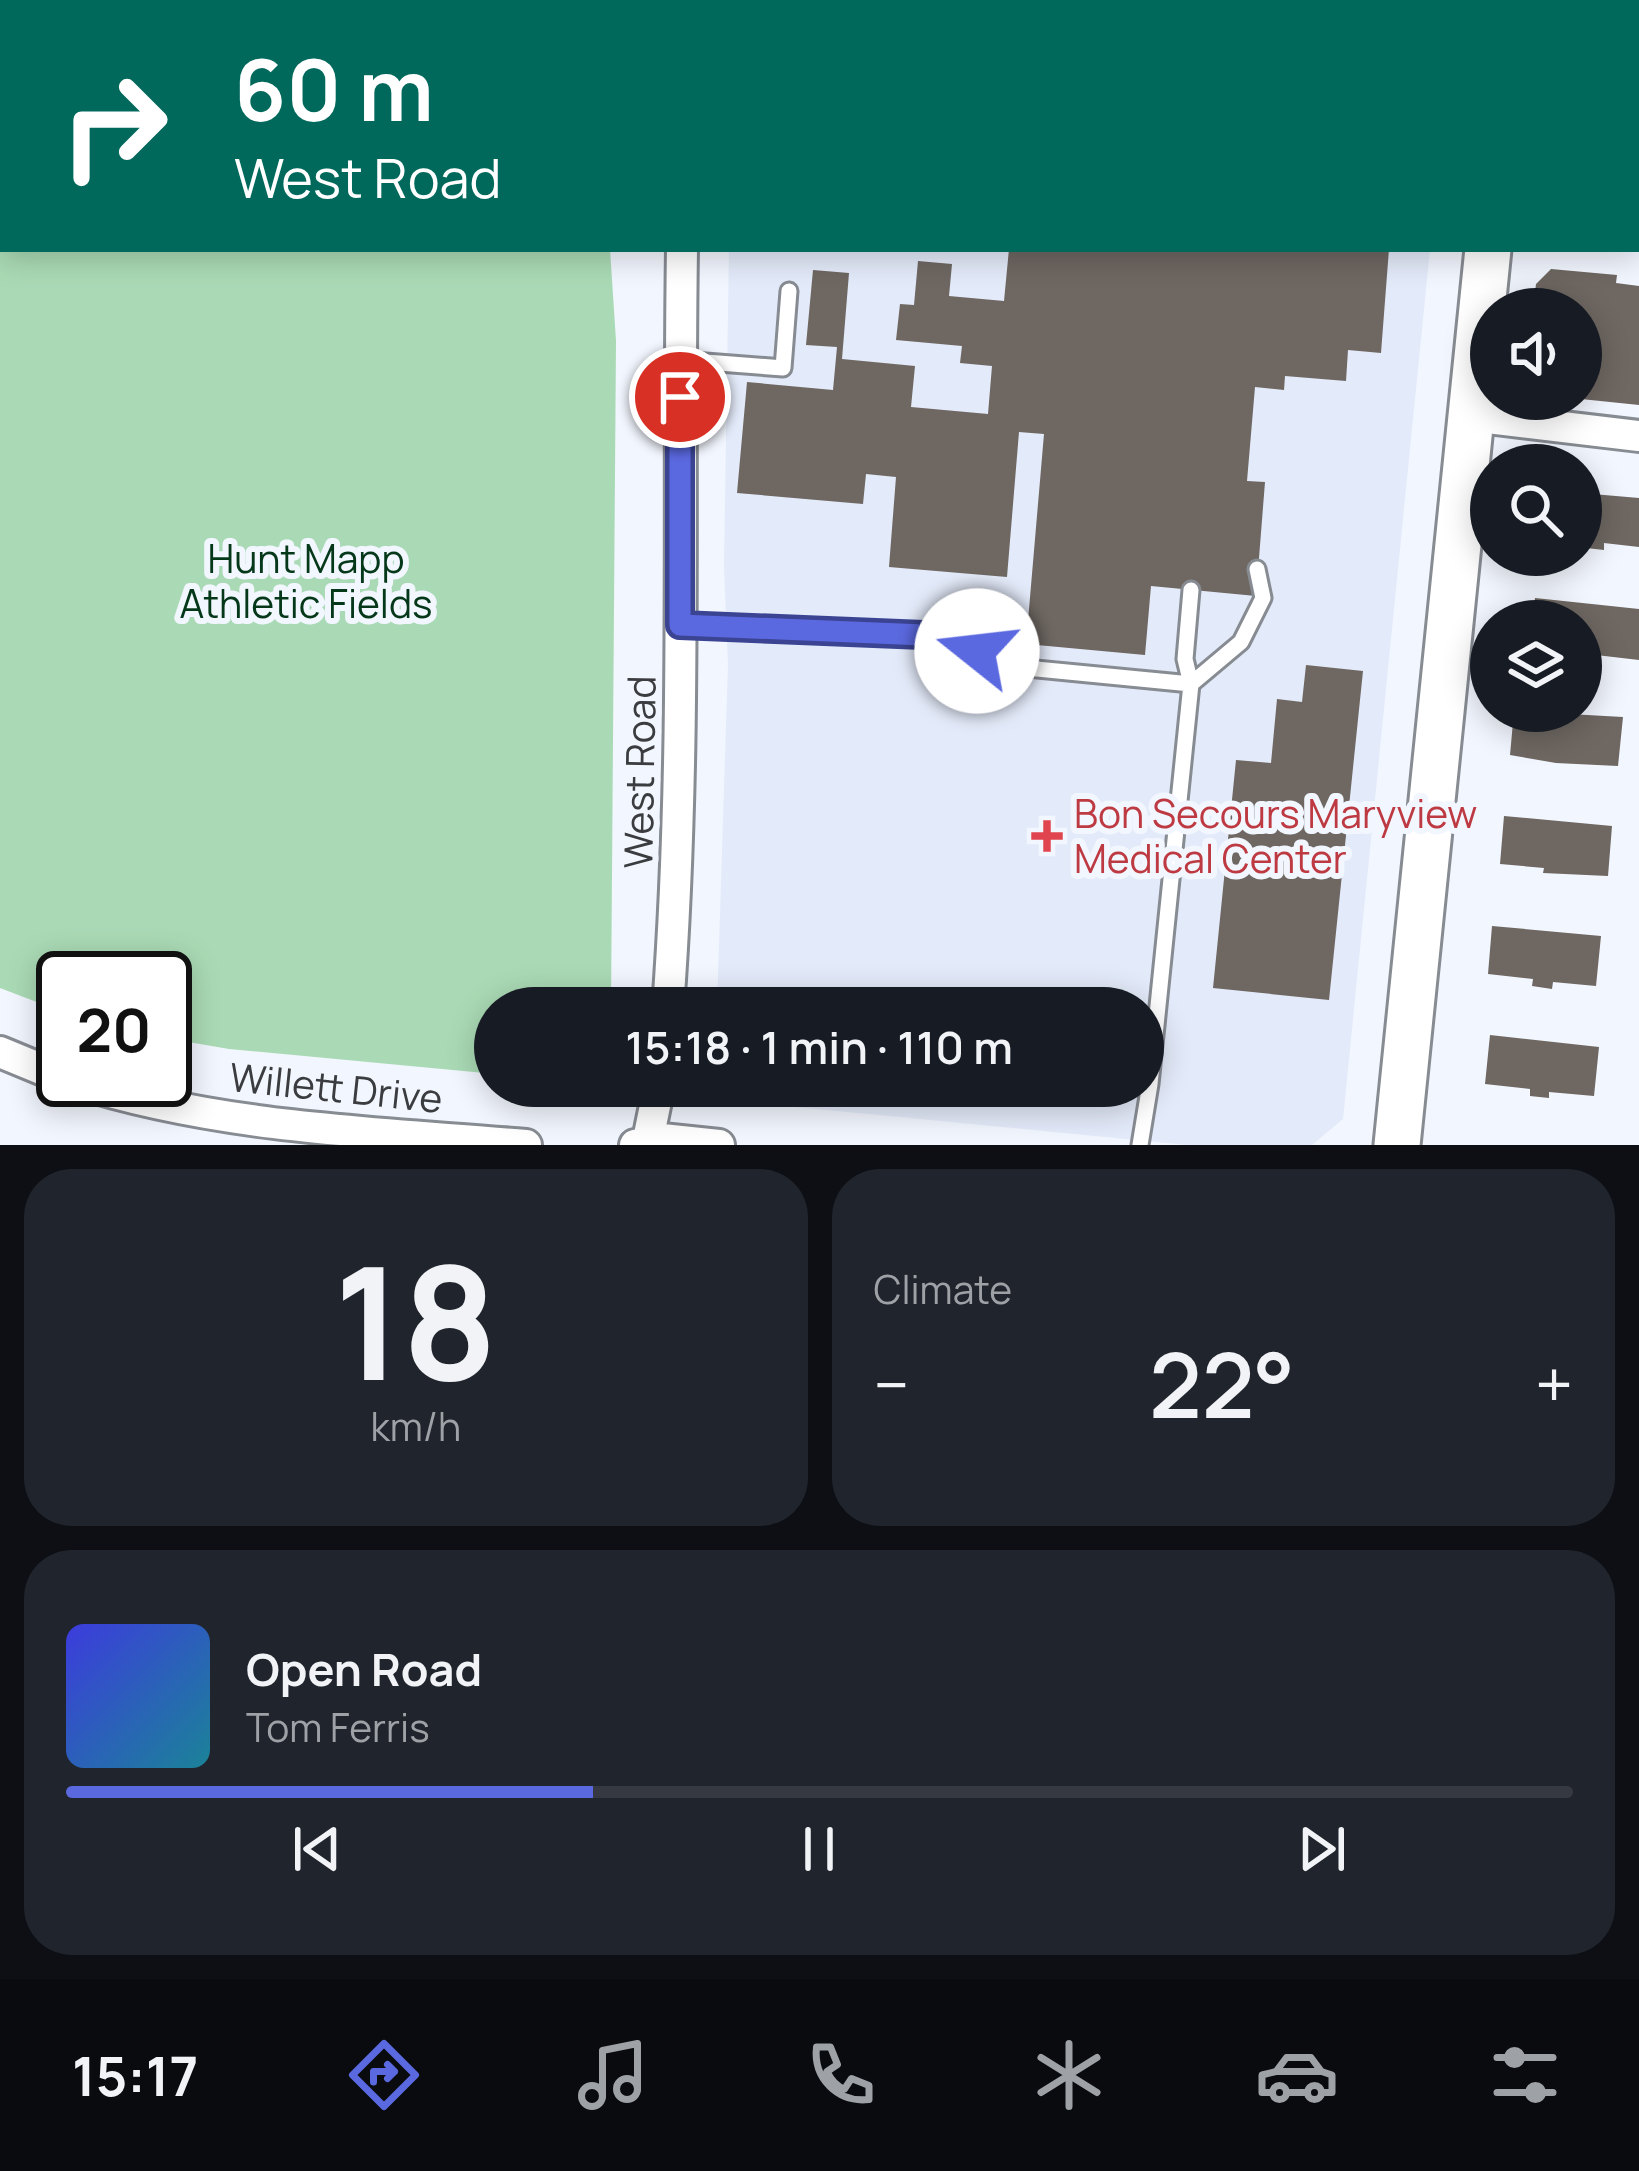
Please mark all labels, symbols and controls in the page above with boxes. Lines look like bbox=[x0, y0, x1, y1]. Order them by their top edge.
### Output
text: 60 m bbox=[234, 31, 434, 146]
icon: right bbox=[36, 48, 192, 204]
text: West Road bbox=[234, 140, 502, 214]
map controls bbox=[1470, 288, 1602, 732]
button: sound bbox=[1470, 288, 1602, 420]
pin bbox=[629, 346, 731, 448]
icon: arrive bbox=[647, 364, 713, 430]
button: search bbox=[1470, 444, 1602, 576]
park label: Hunt Mapp Athletic Fields bbox=[180, 531, 432, 630]
position arrow bbox=[914, 588, 1040, 714]
button: layers bbox=[1470, 600, 1602, 732]
street label: West Road bbox=[610, 675, 668, 869]
place label: Bon Secours Maryview Medical Center bbox=[1074, 786, 1477, 885]
marker: Bon Secours Maryview Medical Center bbox=[1031, 820, 1063, 852]
speed limit sign: 20 bbox=[36, 951, 192, 1107]
text: 15:18 · 1 min · 110 m bbox=[625, 1016, 1013, 1078]
street label: Willett Drive bbox=[227, 1049, 445, 1125]
text: 18 bbox=[334, 1214, 498, 1427]
text: Climate bbox=[874, 1262, 1012, 1316]
text: 22° bbox=[1149, 1322, 1295, 1445]
text: − bbox=[874, 1339, 909, 1429]
text: + bbox=[1535, 1339, 1573, 1429]
text: km/h bbox=[370, 1399, 461, 1453]
text: Open Road bbox=[246, 1638, 482, 1700]
text: Tom Ferris bbox=[246, 1700, 430, 1754]
icon: previous bbox=[284, 1816, 350, 1882]
icon: pause bbox=[786, 1816, 852, 1882]
icon: next bbox=[1289, 1816, 1355, 1882]
icon: directions bbox=[342, 2033, 426, 2117]
icon: music bbox=[571, 2033, 655, 2117]
icon: phone bbox=[799, 2033, 883, 2117]
icon: climate bbox=[1027, 2033, 1111, 2117]
icon: car bbox=[1255, 2033, 1339, 2117]
icon: filters bbox=[1483, 2033, 1567, 2117]
text: 15:17 bbox=[72, 2038, 198, 2112]

